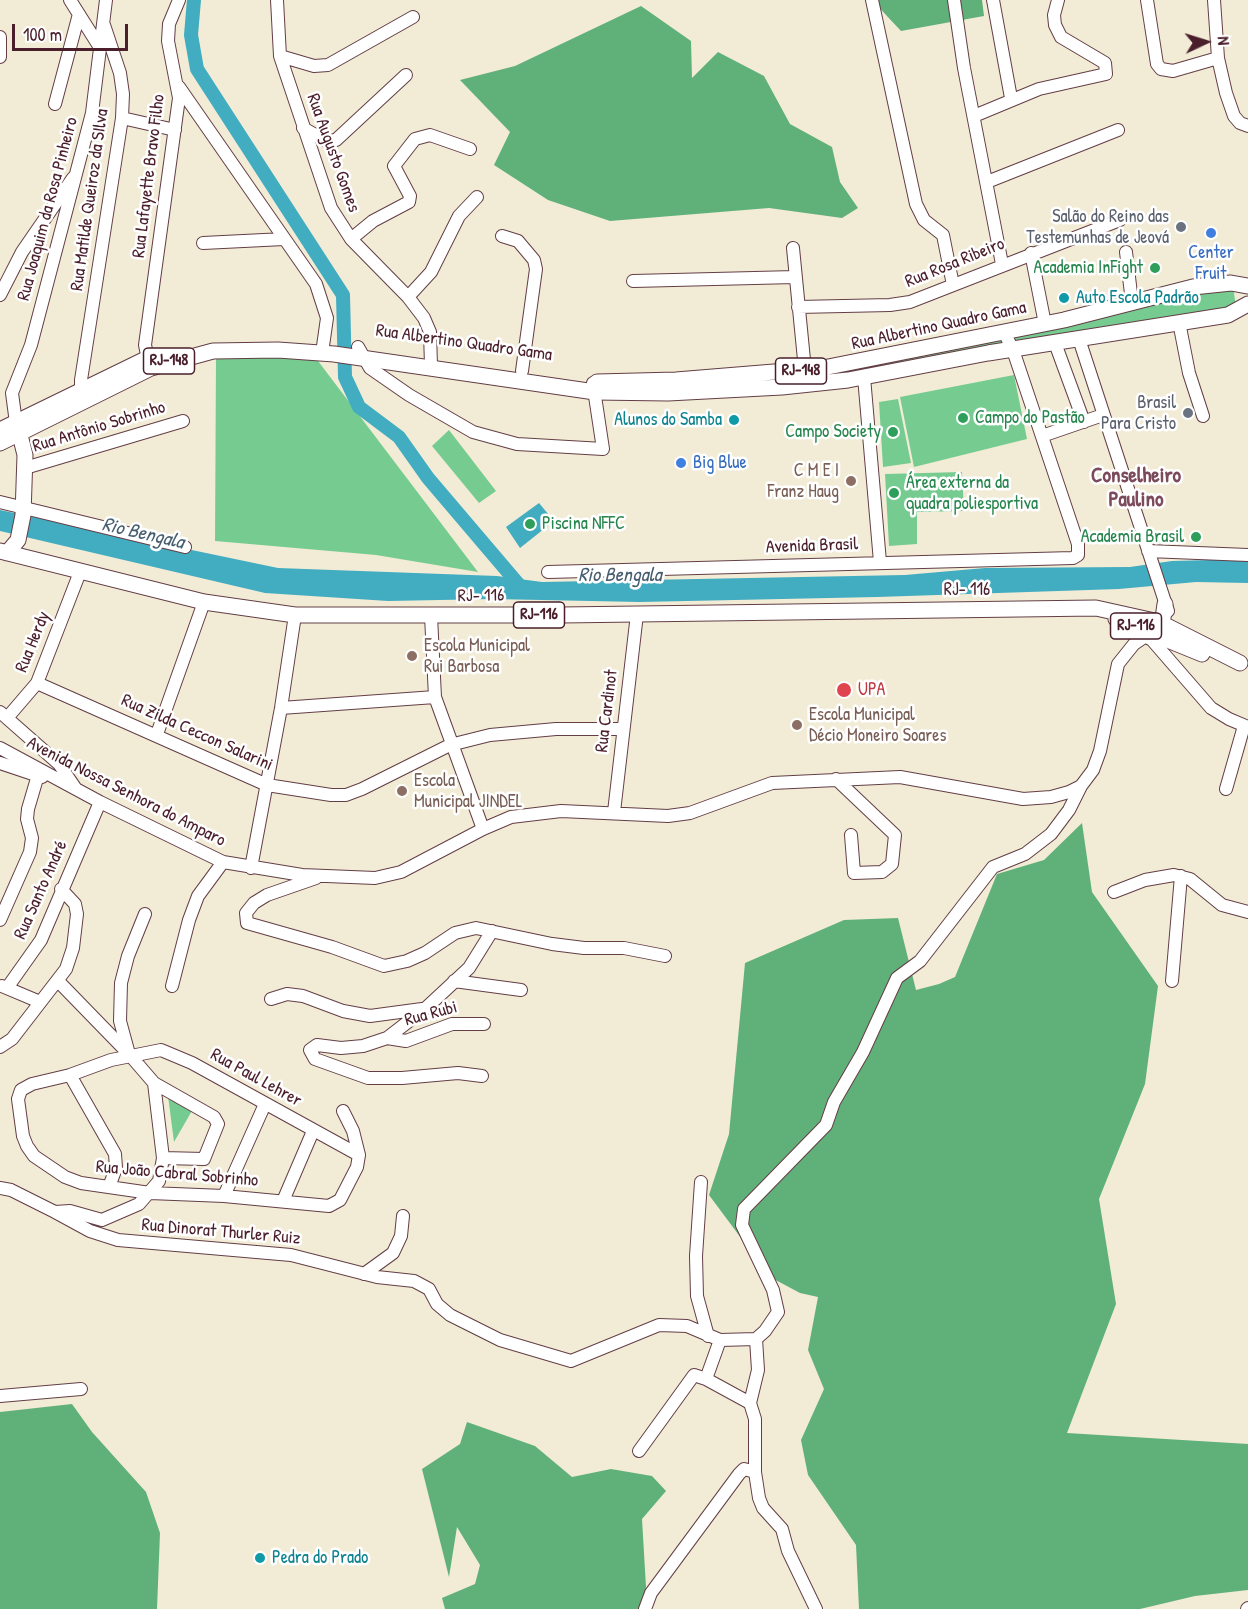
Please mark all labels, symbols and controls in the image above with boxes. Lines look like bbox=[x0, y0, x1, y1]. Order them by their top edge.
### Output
scale bar bbox=[15, 12, 130, 50]
north arrow bbox=[1176, 12, 1236, 72]
text: 100 m bbox=[23, 22, 62, 47]
text: N bbox=[1213, 36, 1235, 46]
street label: Rua Augusto Gomes bbox=[302, 91, 364, 215]
street label: Rua Lafayette Bravo Filho bbox=[128, 93, 170, 259]
street label: Rua Matilde Queiroz da SIlva bbox=[67, 108, 113, 292]
street label: Rua Joaquim da Rosa Pinheiro bbox=[13, 115, 83, 303]
place label: Salão do Reino das Testemunhas de Jeová bbox=[1026, 206, 1169, 248]
marker: Salão do Reino das Testemunhas de Jeová bbox=[1174, 220, 1188, 234]
marker: Center Fruit bbox=[1204, 226, 1218, 240]
street label: Rua Rosa Ribeiro bbox=[902, 233, 1008, 293]
place label: Center Fruit bbox=[1188, 242, 1234, 284]
place label: Academia InFight bbox=[1034, 257, 1143, 279]
marker: Academia InFight bbox=[1148, 261, 1162, 275]
place label: Auto Escola Padrão bbox=[1076, 287, 1199, 309]
marker: Auto Escola Padrão bbox=[1057, 291, 1071, 305]
street label: Rua Albertino Quadro Gama bbox=[850, 297, 1028, 355]
street label: Rua Albertino Quadro Gama bbox=[374, 320, 554, 366]
road number: RJ-148 bbox=[144, 348, 195, 374]
road number: RJ-148 bbox=[776, 358, 826, 384]
place label: Brasil Para Cristo bbox=[1101, 392, 1176, 434]
street label: Rua Antônio Sobrinho bbox=[30, 397, 168, 457]
marker: Brasil Para Cristo bbox=[1181, 406, 1195, 420]
place label: Campo do Pastão bbox=[975, 407, 1085, 429]
place label: Alunos do Samba bbox=[614, 409, 722, 431]
marker: Campo do Pastão bbox=[956, 411, 970, 425]
marker: Alunos do Samba bbox=[727, 413, 741, 427]
place label: Campo Society bbox=[785, 421, 881, 443]
marker: Campo Society bbox=[886, 425, 900, 439]
place label: Big Blue bbox=[693, 452, 747, 474]
marker: Big Blue bbox=[674, 456, 688, 470]
place label: C M E I Franz Haug bbox=[768, 460, 839, 502]
district label: Conselheiro Paulino bbox=[1091, 463, 1181, 513]
place label: Área externa da quadra poliesportiva bbox=[906, 472, 1038, 514]
marker: C M E I Franz Haug bbox=[844, 474, 858, 488]
marker: Área externa da quadra poliesportiva bbox=[887, 486, 901, 500]
water label: Rio Bengala bbox=[100, 513, 186, 555]
place label: Piscina NFFC bbox=[542, 513, 625, 535]
marker: Piscina NFFC bbox=[523, 517, 537, 531]
place label: Academia Brasil bbox=[1081, 526, 1184, 548]
marker: Academia Brasil bbox=[1189, 530, 1203, 544]
street label: Avenida Brasil bbox=[765, 534, 859, 558]
water label: Rio Bengala bbox=[578, 564, 662, 588]
street label: RJ- 116 bbox=[944, 579, 990, 601]
street label: RJ- 116 bbox=[458, 585, 504, 607]
road number: RJ-116 bbox=[514, 602, 564, 628]
street label: Rua Herdy bbox=[11, 608, 55, 676]
road number: RJ-116 bbox=[1110, 613, 1162, 639]
place label: Escola Municipal Rui Barbosa bbox=[424, 635, 530, 678]
marker: Escola Municipal Rui Barbosa bbox=[405, 649, 419, 663]
street label: Rua Cardinot bbox=[591, 668, 623, 754]
place label: UPA bbox=[858, 679, 885, 701]
marker: UPA bbox=[835, 681, 853, 699]
street label: Rua Zilda Ceccon Salarini bbox=[118, 690, 276, 776]
place label: Escola Municipal Décio Moneiro Soares bbox=[809, 704, 946, 746]
marker: Escola Municipal Décio Moneiro Soares bbox=[790, 718, 804, 732]
street label: Avenida Nossa Senhora do Amparo bbox=[23, 732, 229, 852]
place label: Escola Municipal JINDEL bbox=[414, 770, 522, 812]
marker: Escola Municipal JINDEL bbox=[395, 784, 409, 798]
street label: Rua Santo André bbox=[10, 837, 72, 943]
street label: Rua Rubi bbox=[402, 997, 460, 1031]
street label: Rua Paul Lehrer bbox=[207, 1044, 305, 1112]
street label: Rua João Cabral Sobrinho bbox=[95, 1156, 259, 1192]
street label: Rua Dinorat Thurler Ruiz bbox=[141, 1214, 301, 1250]
place label: Pedra do Prado bbox=[272, 1547, 368, 1569]
marker: Pedra do Prado bbox=[253, 1551, 267, 1565]

